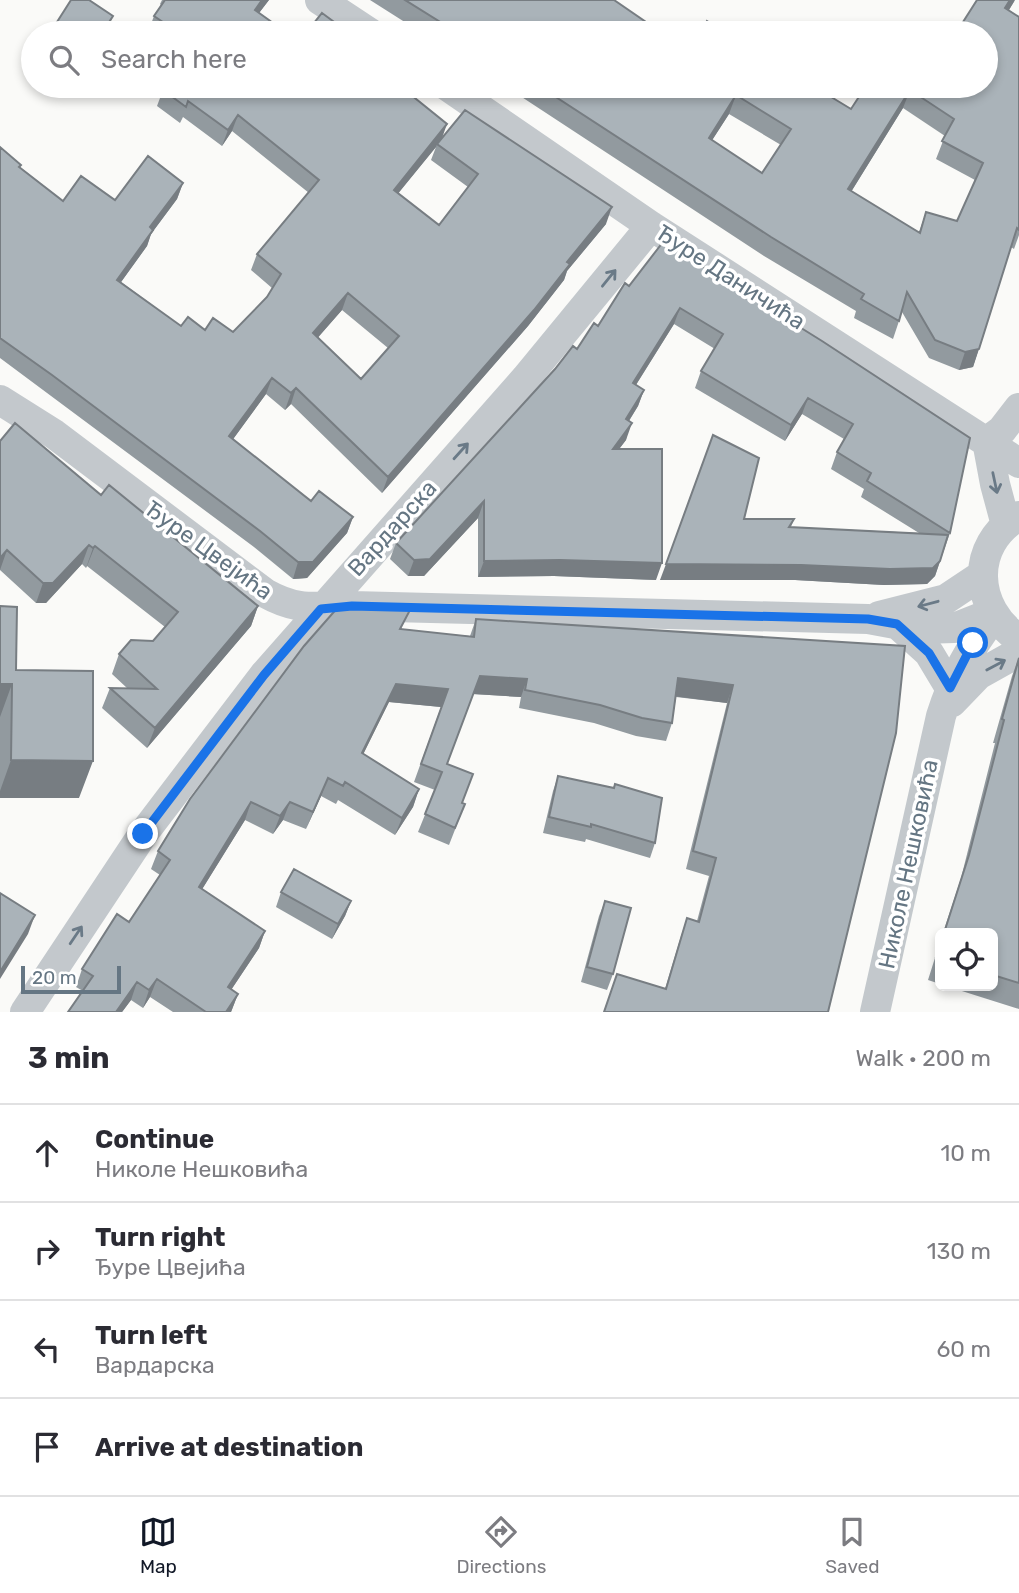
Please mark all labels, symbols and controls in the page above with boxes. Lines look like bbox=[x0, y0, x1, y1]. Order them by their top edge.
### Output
search box bbox=[21, 21, 998, 98]
icon: search bbox=[45, 41, 83, 79]
text: Search here bbox=[101, 44, 247, 75]
street label: Ђуре Даничића bbox=[651, 218, 811, 336]
one-way arrow bbox=[601, 269, 617, 287]
one-way arrow bbox=[453, 443, 470, 460]
one-way arrow bbox=[988, 471, 1002, 494]
street label: Вардарска bbox=[342, 474, 442, 582]
street label: Ђуре Цвејића bbox=[140, 494, 278, 606]
one-way arrow bbox=[918, 598, 940, 611]
route start bbox=[957, 627, 988, 658]
one-way arrow bbox=[985, 658, 1005, 672]
street label: Николе Нешковића bbox=[872, 757, 944, 971]
route end bbox=[127, 818, 158, 849]
one-way arrow bbox=[69, 925, 83, 945]
map controls bbox=[935, 928, 998, 991]
button: locate bbox=[935, 928, 998, 991]
scale bar bbox=[21, 963, 121, 995]
text: 20 m bbox=[32, 966, 77, 989]
text: 3 min bbox=[28, 1040, 110, 1076]
text: Walk · 200 m bbox=[856, 1044, 991, 1072]
text: Continue bbox=[95, 1124, 214, 1155]
icon: ahead bbox=[28, 1134, 66, 1172]
text: 10 m bbox=[940, 1139, 991, 1167]
text: Николе Нешковића bbox=[95, 1155, 308, 1183]
text: Turn right bbox=[95, 1222, 225, 1253]
icon: right bbox=[28, 1232, 66, 1270]
text: 130 m bbox=[927, 1237, 991, 1265]
text: Ђуре Цвејића bbox=[95, 1253, 246, 1281]
text: Turn left bbox=[95, 1320, 207, 1351]
icon: left bbox=[28, 1330, 66, 1368]
text: 60 m bbox=[936, 1335, 991, 1363]
text: Вардарска bbox=[95, 1351, 215, 1379]
icon: arrive bbox=[28, 1428, 66, 1466]
text: Arrive at destination bbox=[95, 1432, 363, 1463]
tab: Map bbox=[139, 1513, 177, 1578]
tab: Directions bbox=[456, 1513, 546, 1578]
tab: Saved bbox=[825, 1513, 880, 1578]

